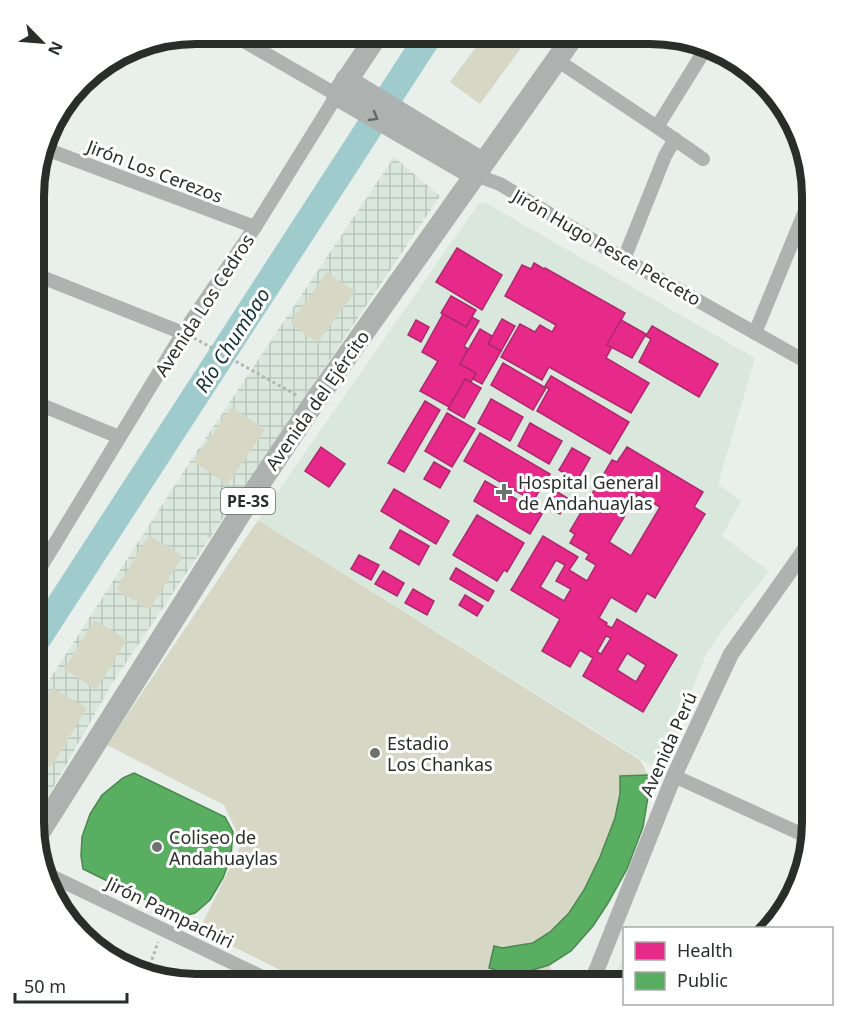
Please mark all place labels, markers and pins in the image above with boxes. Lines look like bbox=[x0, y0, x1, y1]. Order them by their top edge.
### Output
place label: Hospital General de Andahuaylas bbox=[518, 470, 659, 515]
marker: Hospital General de Andahuaylas bbox=[495, 483, 513, 501]
place label: Estadio Los Chankas bbox=[387, 731, 493, 776]
marker: Estadio Los Chankas bbox=[368, 746, 382, 760]
place label: Coliseo de Andahuaylas bbox=[169, 825, 278, 870]
marker: Coliseo de Andahuaylas bbox=[150, 840, 164, 854]

